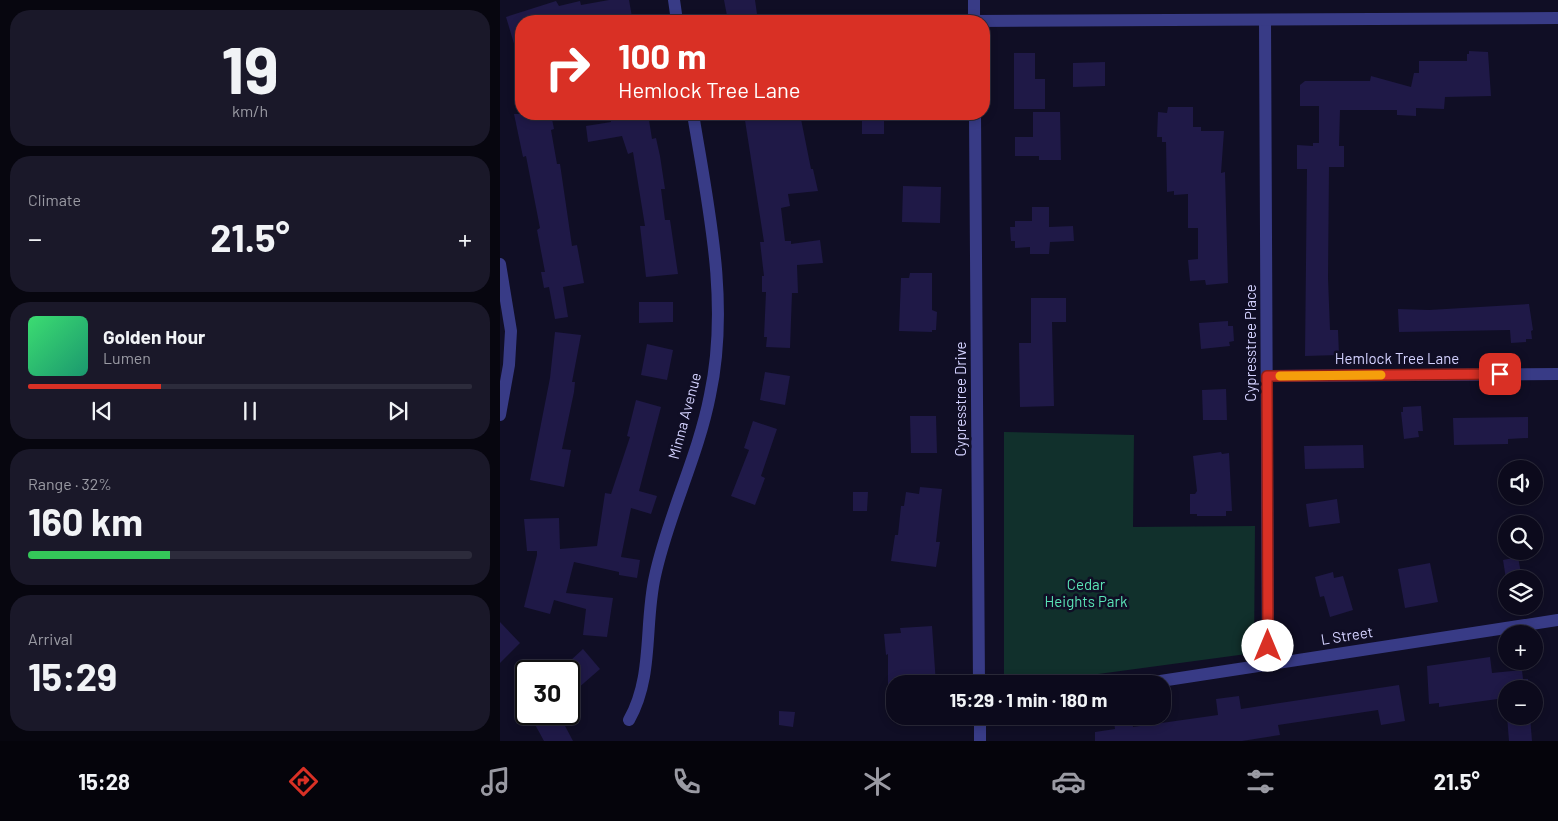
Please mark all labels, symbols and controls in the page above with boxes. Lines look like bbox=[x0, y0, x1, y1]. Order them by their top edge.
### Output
text: 19 bbox=[221, 29, 279, 107]
text: 100 m bbox=[618, 34, 707, 76]
icon: right bbox=[535, 35, 600, 100]
text: Hemlock Tree Lane bbox=[618, 76, 801, 102]
text: km/h bbox=[232, 101, 268, 120]
text: Climate bbox=[28, 190, 81, 209]
text: 21.5° bbox=[210, 214, 290, 260]
text: − bbox=[28, 221, 42, 255]
text: + bbox=[458, 221, 472, 255]
street label: Cypresstree Place bbox=[1241, 284, 1259, 402]
text: Golden Hour bbox=[103, 325, 205, 348]
street label: Cypresstree Drive bbox=[951, 342, 969, 457]
text: Lumen bbox=[103, 348, 151, 367]
street label: Hemlock Tree Lane bbox=[1335, 349, 1459, 367]
pin bbox=[1479, 353, 1521, 395]
icon: arrive bbox=[1486, 360, 1514, 388]
street label: Minna Avenue bbox=[664, 370, 704, 461]
icon: previous bbox=[88, 397, 116, 425]
icon: pause bbox=[236, 397, 264, 425]
icon: next bbox=[384, 397, 412, 425]
map controls bbox=[1498, 460, 1543, 725]
button: sound bbox=[1498, 460, 1543, 505]
text: Range · 32% bbox=[28, 474, 112, 493]
text: 160 km bbox=[28, 498, 143, 544]
button: search bbox=[1498, 515, 1543, 560]
button: layers bbox=[1498, 570, 1543, 615]
park label: Cedar Heights Park bbox=[1045, 575, 1128, 610]
position arrow bbox=[1241, 619, 1293, 671]
street label: L Street bbox=[1320, 622, 1374, 648]
button: + bbox=[1498, 625, 1543, 670]
text: Arrival bbox=[28, 629, 73, 648]
text: 15:29 bbox=[28, 653, 117, 699]
speed limit sign: 30 bbox=[515, 660, 580, 725]
button: − bbox=[1498, 680, 1543, 725]
text: 15:29 · 1 min · 180 m bbox=[950, 688, 1107, 711]
icon: directions bbox=[286, 764, 321, 799]
icon: music bbox=[478, 764, 513, 799]
icon: phone bbox=[669, 764, 704, 799]
icon: climate bbox=[860, 764, 895, 799]
icon: car bbox=[1051, 764, 1086, 799]
icon: filters bbox=[1243, 764, 1278, 799]
text: 15:28 bbox=[78, 768, 130, 794]
text: 21.5° bbox=[1434, 768, 1480, 794]

